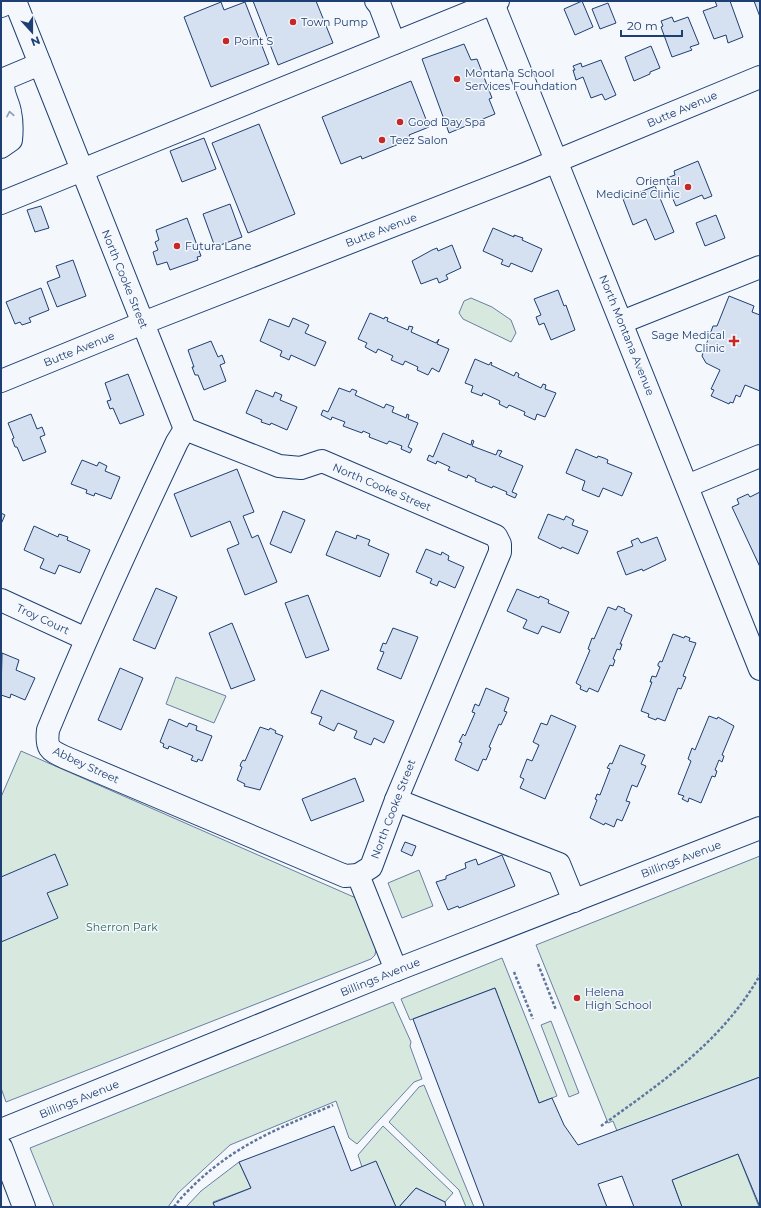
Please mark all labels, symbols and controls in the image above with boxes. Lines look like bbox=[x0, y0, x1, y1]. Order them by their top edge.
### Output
north arrow bbox=[12, 12, 52, 52]
scale bar bbox=[621, 12, 682, 38]
place label: Town Pump bbox=[301, 15, 368, 29]
marker: Town Pump bbox=[288, 17, 298, 27]
text: 20 m bbox=[627, 18, 658, 33]
text: N bbox=[29, 33, 42, 49]
place label: Point S bbox=[234, 34, 273, 48]
marker: Point S bbox=[221, 36, 231, 46]
place label: Montana School Services Foundation bbox=[465, 66, 577, 93]
marker: Montana School Services Foundation bbox=[452, 74, 462, 84]
street label: Butte Avenue bbox=[645, 88, 720, 130]
one-way arrow bbox=[7, 111, 15, 117]
place label: Good Day Spa bbox=[408, 115, 486, 129]
marker: Good Day Spa bbox=[395, 117, 405, 127]
place label: Teez Salon bbox=[390, 133, 448, 147]
marker: Teez Salon bbox=[377, 135, 387, 145]
place label: Oriental Medicine Clinic bbox=[596, 174, 680, 201]
marker: Oriental Medicine Clinic bbox=[683, 182, 693, 192]
street label: Butte Avenue bbox=[343, 210, 419, 250]
street label: North Cooke Street bbox=[99, 227, 151, 331]
place label: Futura Lane bbox=[185, 239, 252, 253]
marker: Futura Lane bbox=[172, 241, 182, 251]
street label: North Montana Avenue bbox=[596, 273, 658, 398]
street label: Butte Avenue bbox=[41, 328, 117, 370]
place label: Sage Medical Clinic bbox=[651, 328, 725, 355]
marker: Sage Medical Clinic bbox=[728, 335, 740, 347]
street label: North Cooke Street bbox=[331, 460, 434, 514]
street label: Troy Court bbox=[14, 601, 72, 638]
street label: Abbey Street bbox=[51, 744, 122, 787]
street label: North Cooke Street bbox=[368, 757, 419, 861]
street label: Billings Avenue bbox=[639, 837, 723, 881]
park label: Sherron Park bbox=[86, 920, 158, 934]
street label: Billings Avenue bbox=[338, 954, 422, 999]
place label: Helena High School bbox=[585, 985, 652, 1012]
marker: Helena High School bbox=[572, 993, 582, 1003]
street label: Billings Avenue bbox=[37, 1076, 121, 1121]

